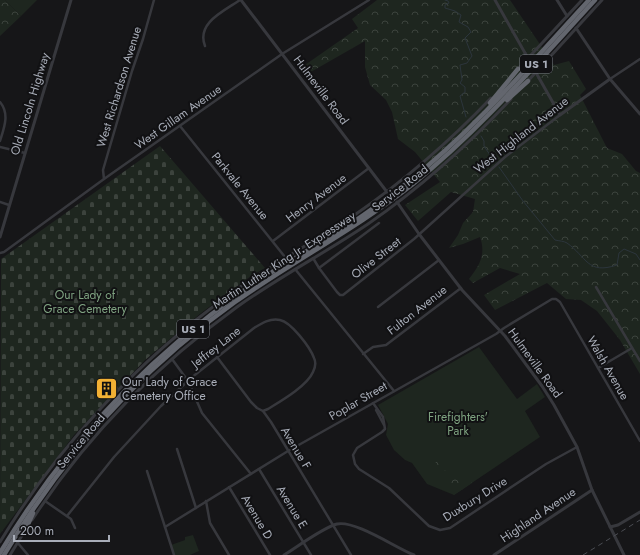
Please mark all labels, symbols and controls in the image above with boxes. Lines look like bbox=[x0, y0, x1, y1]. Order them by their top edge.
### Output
street label: West Richardson Avenue bbox=[92, 24, 146, 150]
street label: Old Lincoln Highway bbox=[6, 50, 54, 158]
street label: Hulmeville Road bbox=[289, 52, 353, 128]
road number: US 1 bbox=[520, 55, 552, 73]
street label: West Gillam Avenue bbox=[131, 80, 225, 154]
street label: West Highland Avenue bbox=[470, 92, 572, 178]
street label: Parkvale Avenue bbox=[207, 148, 273, 224]
street label: Service Road bbox=[368, 160, 432, 216]
street label: Henry Avenue bbox=[282, 169, 350, 227]
street label: Martin Luther King Jr. Expressway bbox=[209, 206, 360, 313]
street label: Olive Street bbox=[347, 233, 405, 283]
street label: Fulton Avenue bbox=[383, 281, 451, 339]
park label: Our Lady of Grace Cemetery bbox=[43, 286, 127, 318]
road number: US 1 bbox=[177, 320, 209, 338]
street label: Jeffrey Lane bbox=[186, 322, 245, 373]
street label: Hulmeville Road bbox=[503, 324, 567, 402]
street label: Walsh Avenue bbox=[582, 333, 634, 403]
place label: Our Lady of Grace Cemetery Office bbox=[122, 373, 217, 405]
building icon: Our Lady of Grace Cemetery Office bbox=[93, 376, 119, 402]
street label: Poplar Street bbox=[326, 377, 391, 425]
park label: Firefighters' Park bbox=[428, 408, 488, 440]
street label: Service Road bbox=[53, 410, 109, 472]
street label: Avenue F bbox=[276, 423, 316, 473]
street label: Duxbury Drive bbox=[439, 472, 511, 526]
street label: Avenue E bbox=[272, 482, 312, 532]
street label: Highland Avenue bbox=[497, 483, 579, 547]
street label: Avenue D bbox=[237, 491, 277, 543]
scale bar bbox=[14, 517, 109, 543]
text: 200 m bbox=[20, 522, 54, 540]

